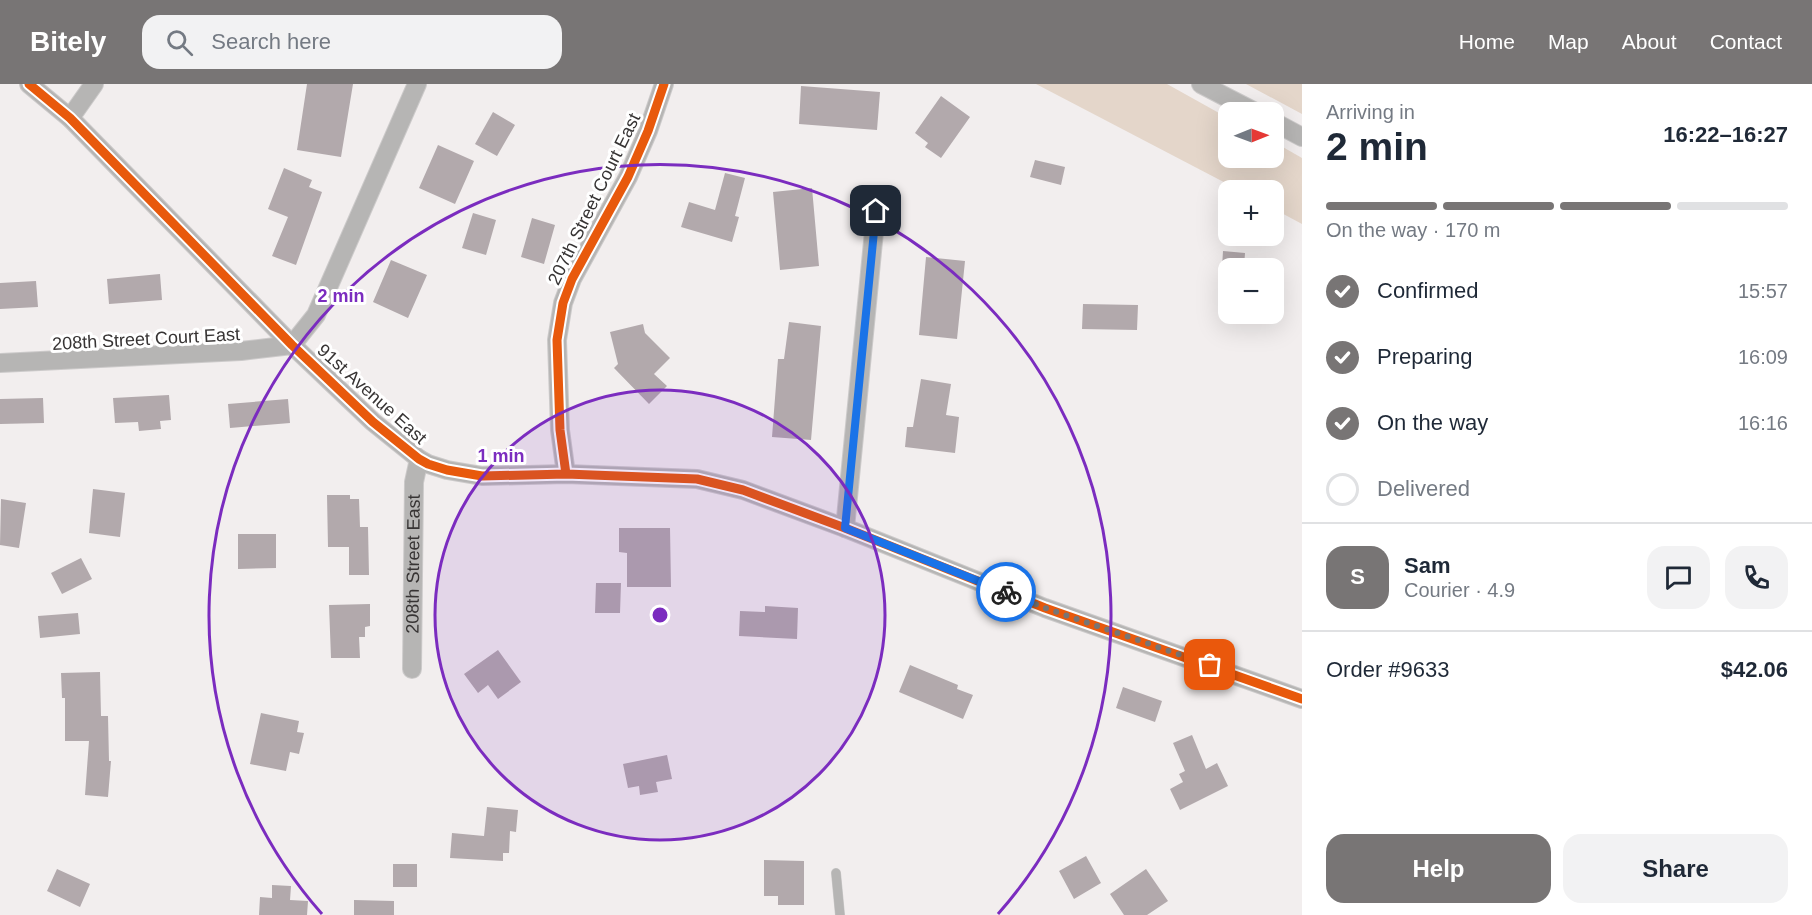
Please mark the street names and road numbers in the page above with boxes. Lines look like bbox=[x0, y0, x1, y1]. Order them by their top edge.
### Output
street label: 207th Street Court East bbox=[544, 110, 644, 288]
street label: 208th Street Court East bbox=[52, 324, 240, 354]
street label: 91st Avenue East bbox=[313, 340, 431, 448]
street label: 208th Street East bbox=[402, 494, 424, 634]

